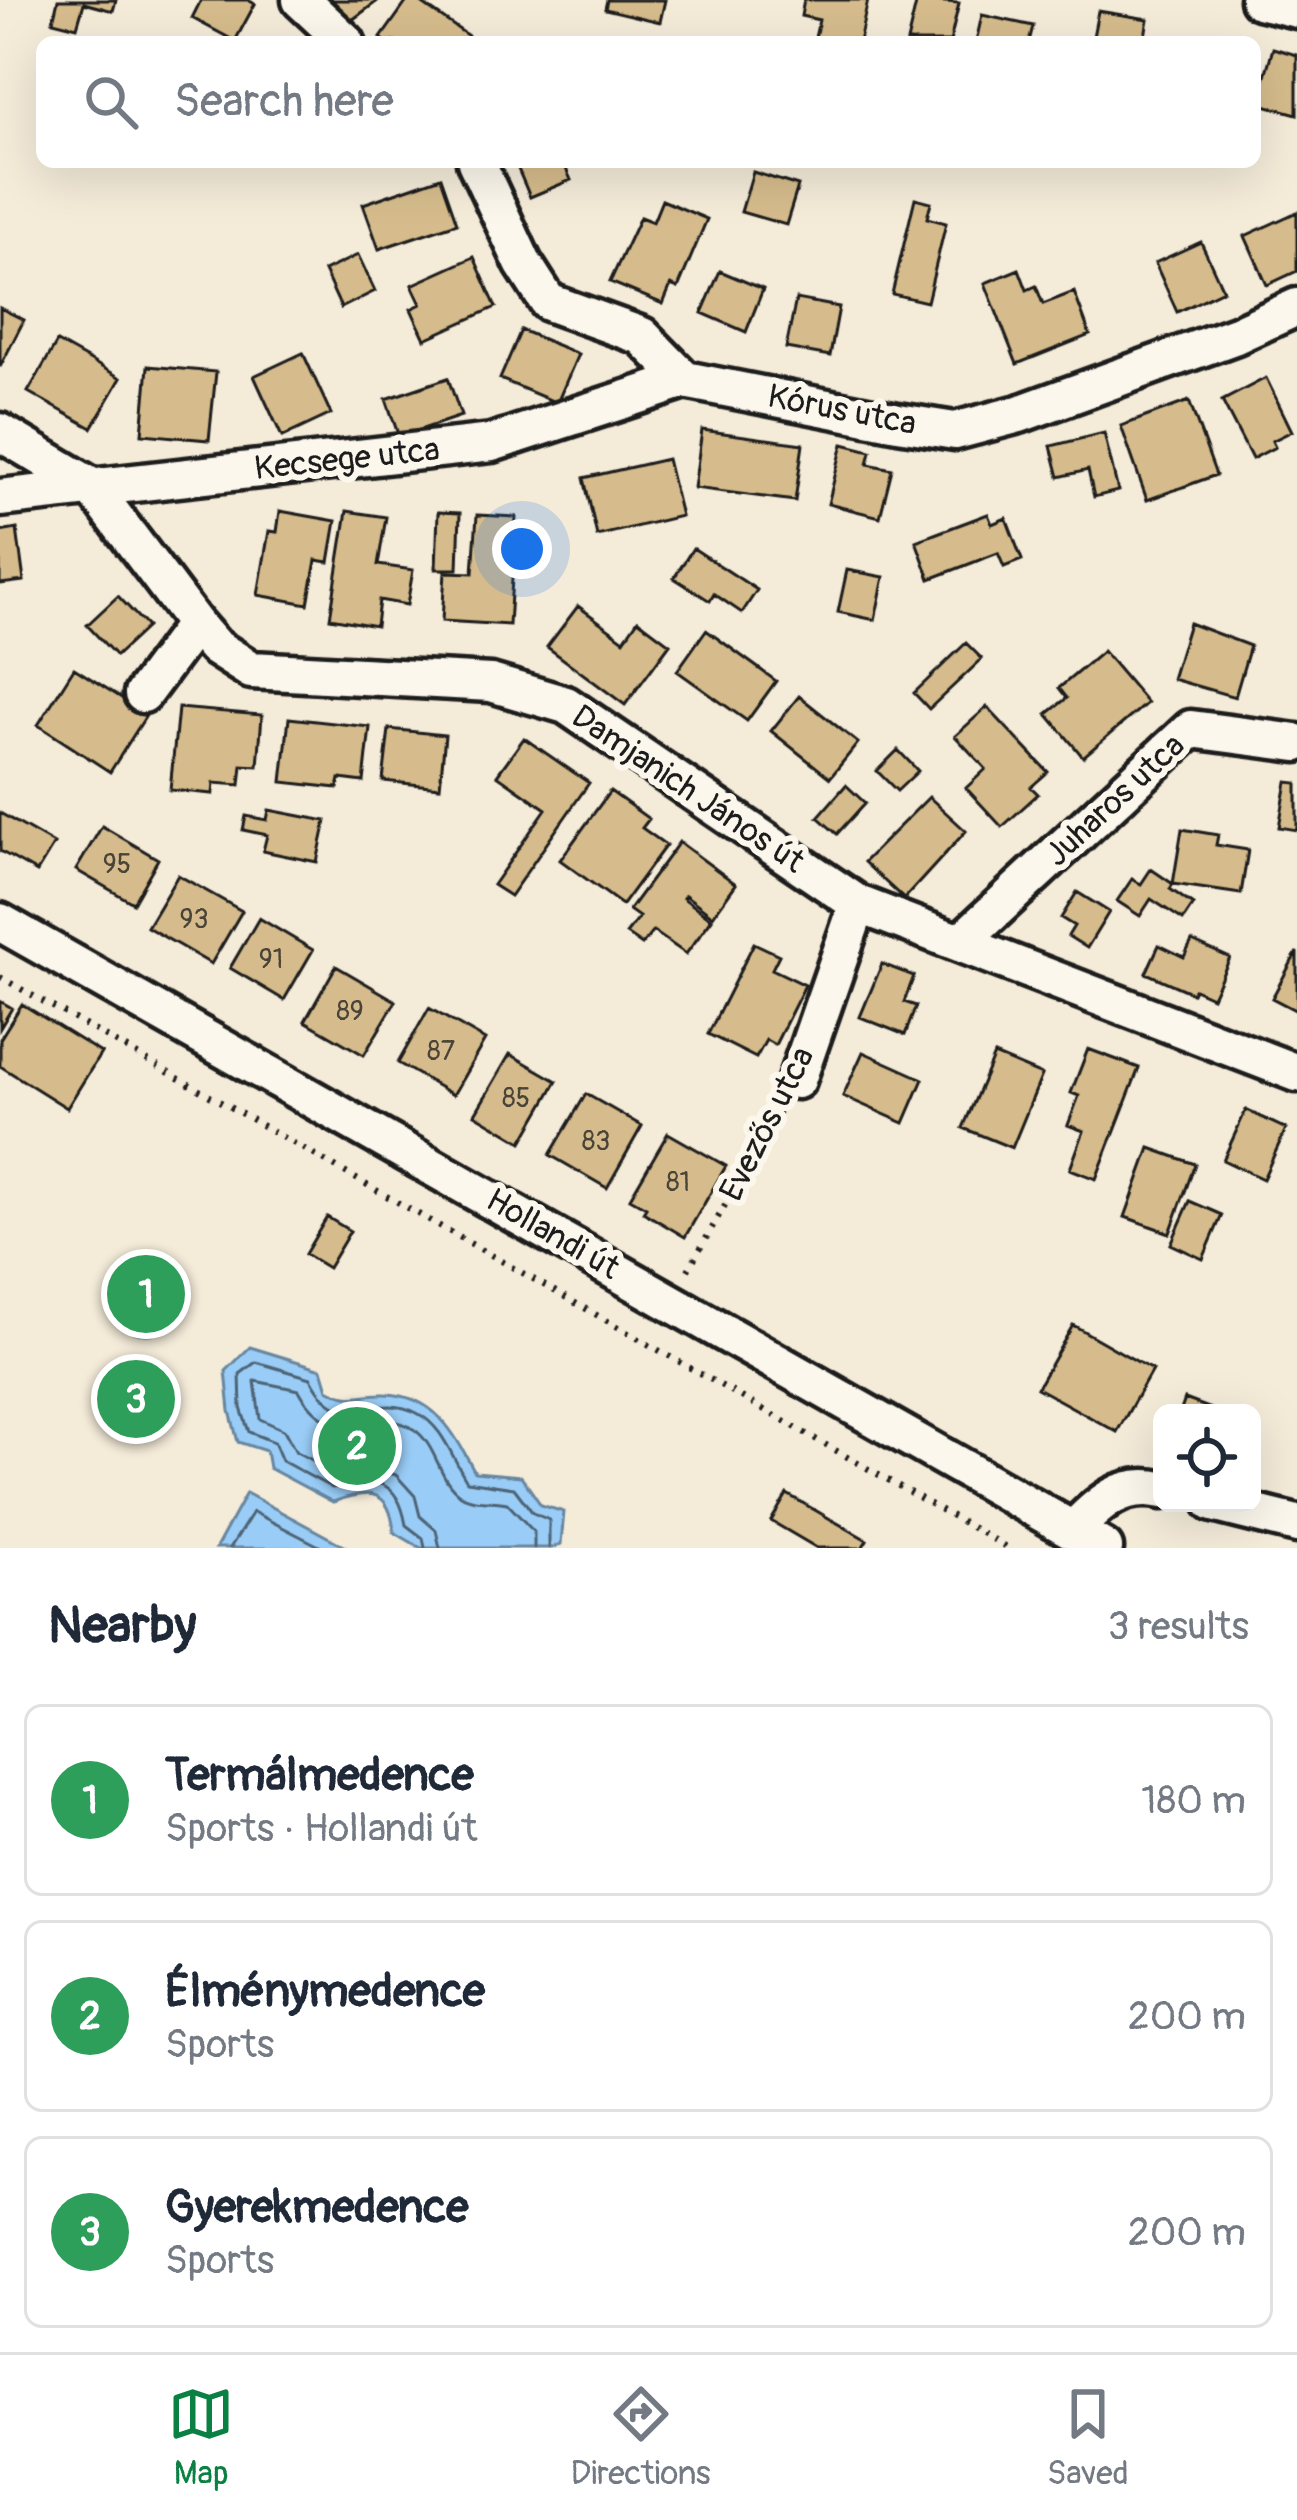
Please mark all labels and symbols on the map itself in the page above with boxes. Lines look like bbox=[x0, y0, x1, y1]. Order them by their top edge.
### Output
street label: Kórus utca bbox=[764, 376, 920, 444]
street label: Kecsege utca bbox=[252, 429, 442, 489]
your location bbox=[492, 519, 552, 579]
street label: Damjanich János út bbox=[564, 696, 813, 882]
street label: Juharos utca bbox=[1037, 725, 1193, 875]
house number: 95 bbox=[103, 848, 131, 881]
house number: 93 bbox=[180, 903, 208, 936]
house number: 91 bbox=[259, 943, 283, 976]
house number: 89 bbox=[336, 995, 364, 1028]
house number: 87 bbox=[427, 1035, 455, 1068]
street label: Evezős utca bbox=[711, 1040, 823, 1208]
house number: 85 bbox=[502, 1082, 530, 1115]
house number: 83 bbox=[582, 1125, 610, 1158]
house number: 81 bbox=[666, 1166, 690, 1199]
street label: Hollandi út bbox=[479, 1180, 627, 1289]
pin: 1 bbox=[107, 1249, 185, 1339]
pin: 3 bbox=[97, 1354, 175, 1444]
pin: 2 bbox=[318, 1401, 396, 1491]

